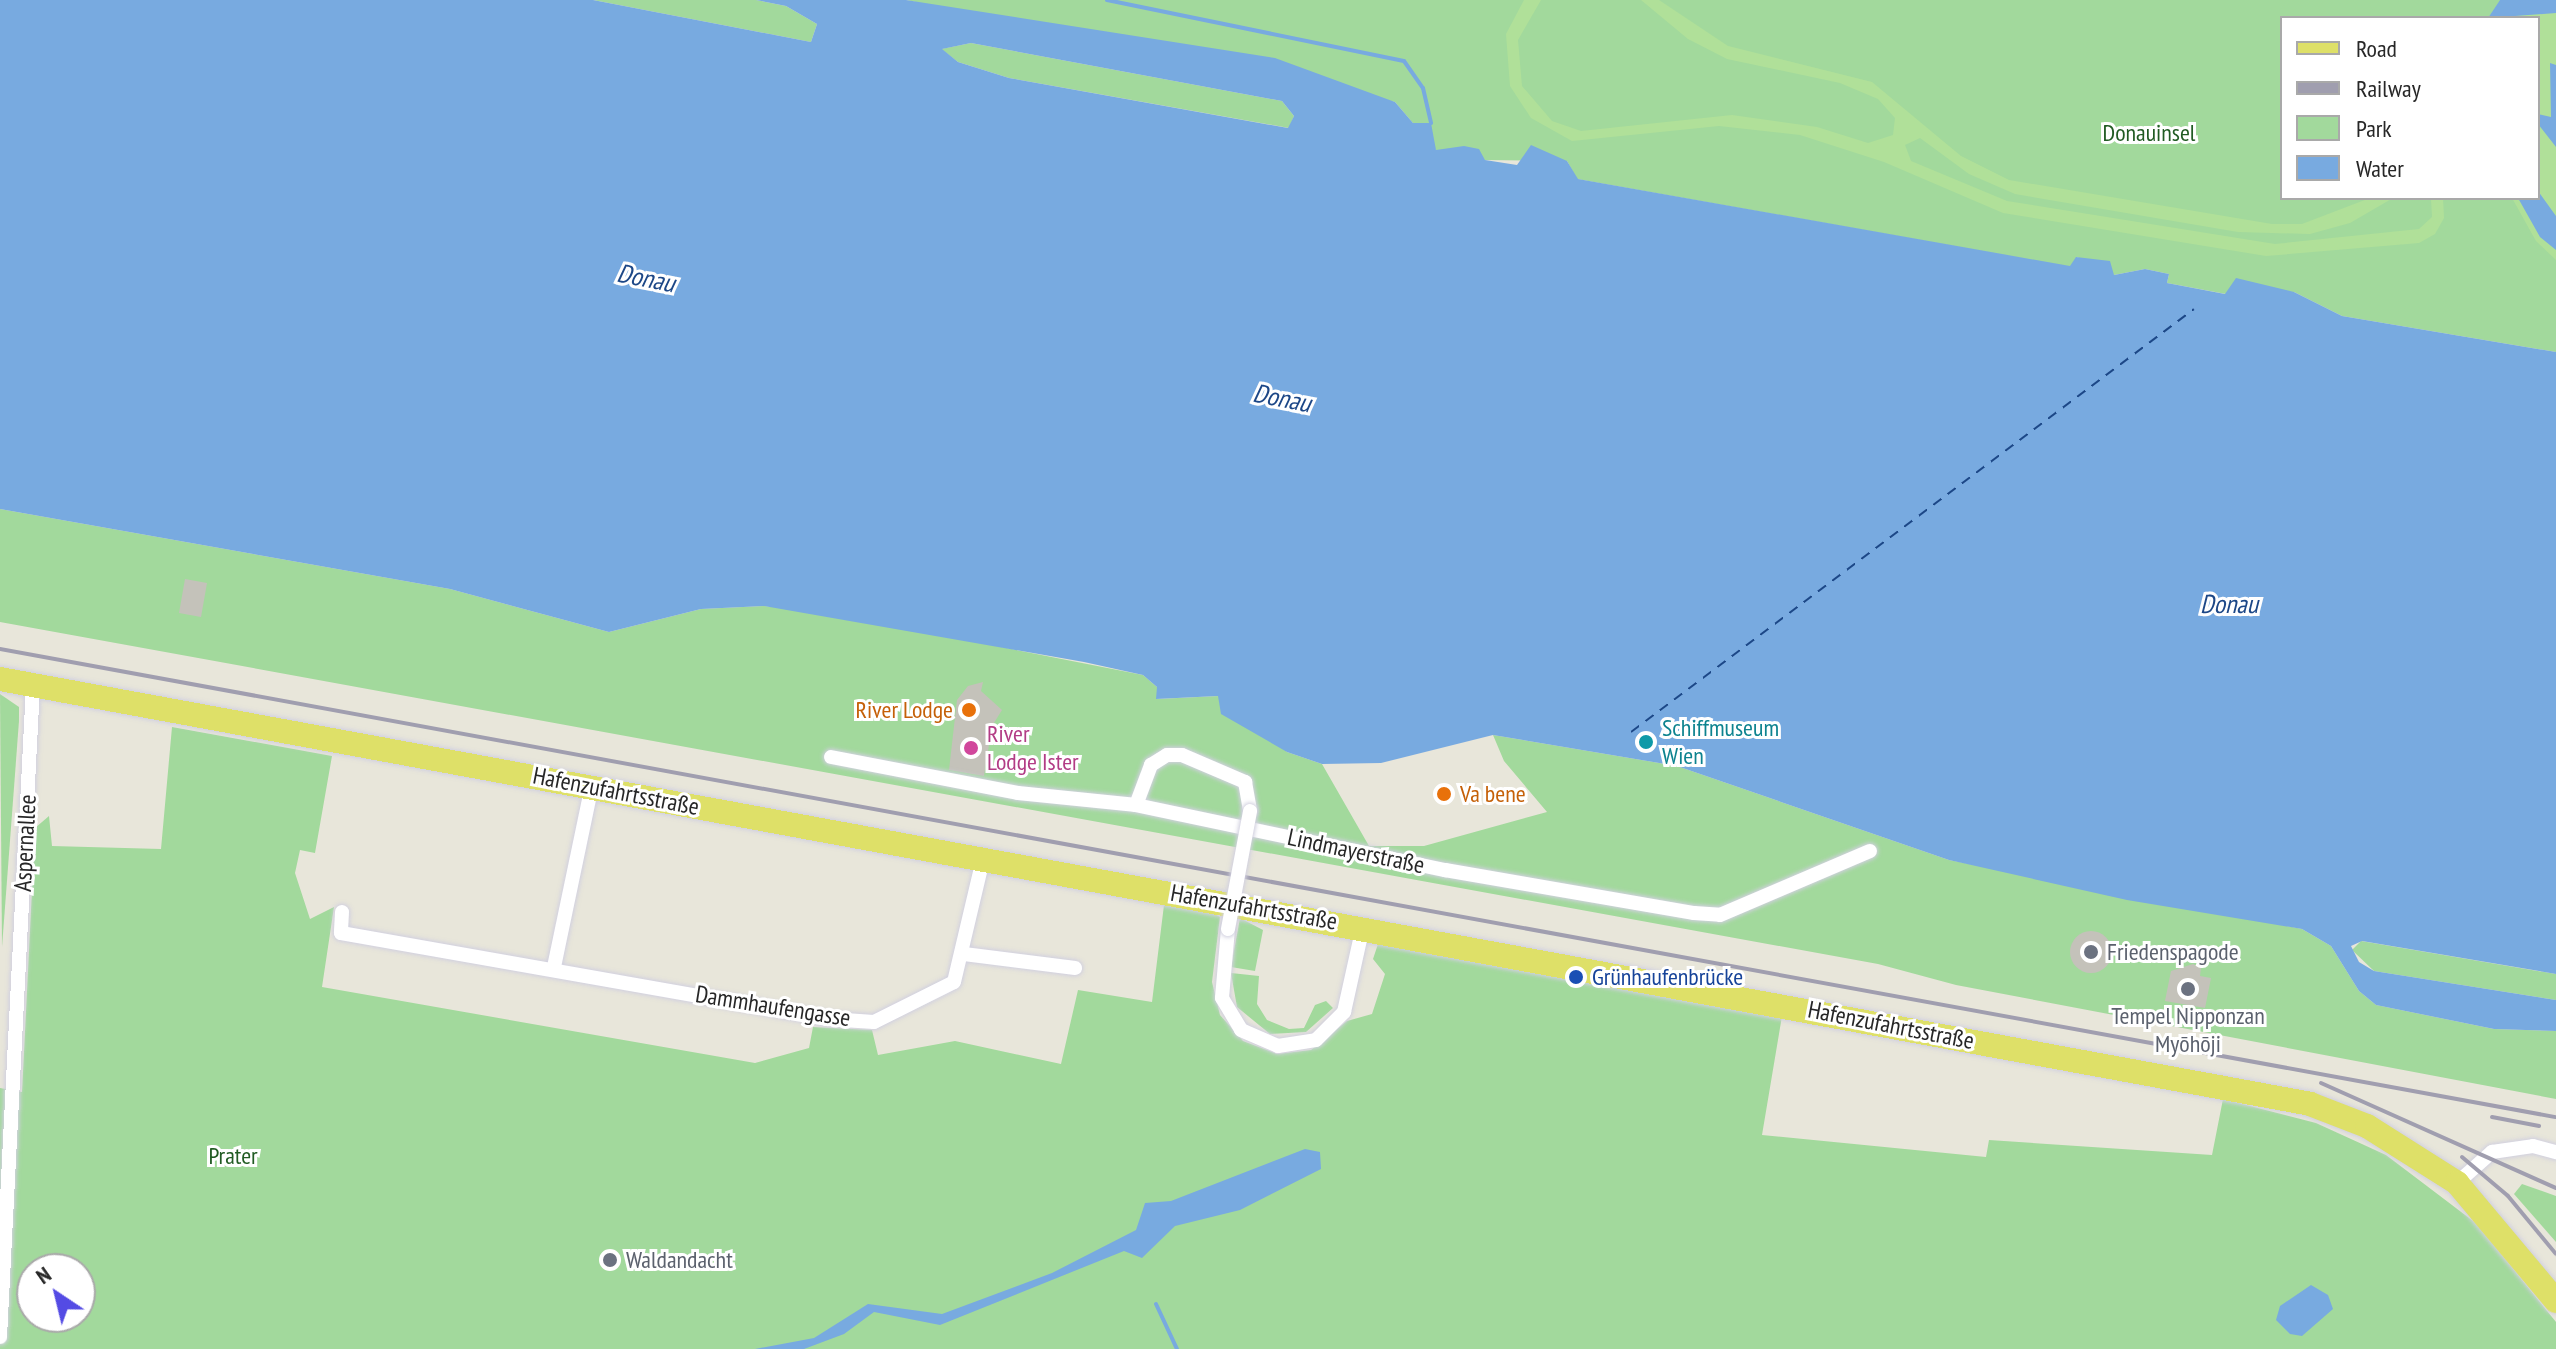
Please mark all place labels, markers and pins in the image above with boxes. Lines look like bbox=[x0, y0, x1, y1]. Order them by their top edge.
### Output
place label: River Lodge bbox=[855, 696, 953, 724]
marker: River Lodge bbox=[960, 701, 978, 719]
place label: Schiffmuseum Wien bbox=[1662, 714, 1779, 770]
place label: River Lodge Ister bbox=[987, 720, 1079, 776]
marker: Schiffmuseum Wien bbox=[1637, 733, 1655, 751]
marker: River Lodge Ister bbox=[962, 739, 980, 757]
place label: Va bene bbox=[1460, 780, 1526, 808]
marker: Va bene bbox=[1435, 785, 1453, 803]
place label: Friedenspagode bbox=[2107, 938, 2239, 966]
marker: Friedenspagode bbox=[2082, 943, 2100, 961]
place label: Grünhaufenbrücke bbox=[1592, 963, 1743, 991]
marker: Grünhaufenbrücke bbox=[1567, 968, 1585, 986]
marker: Tempel Nipponzan Myōhōji bbox=[2179, 980, 2197, 998]
place label: Tempel Nipponzan Myōhōji bbox=[2111, 1002, 2265, 1058]
place label: Waldandacht bbox=[626, 1246, 733, 1274]
marker: Waldandacht bbox=[601, 1251, 619, 1269]

